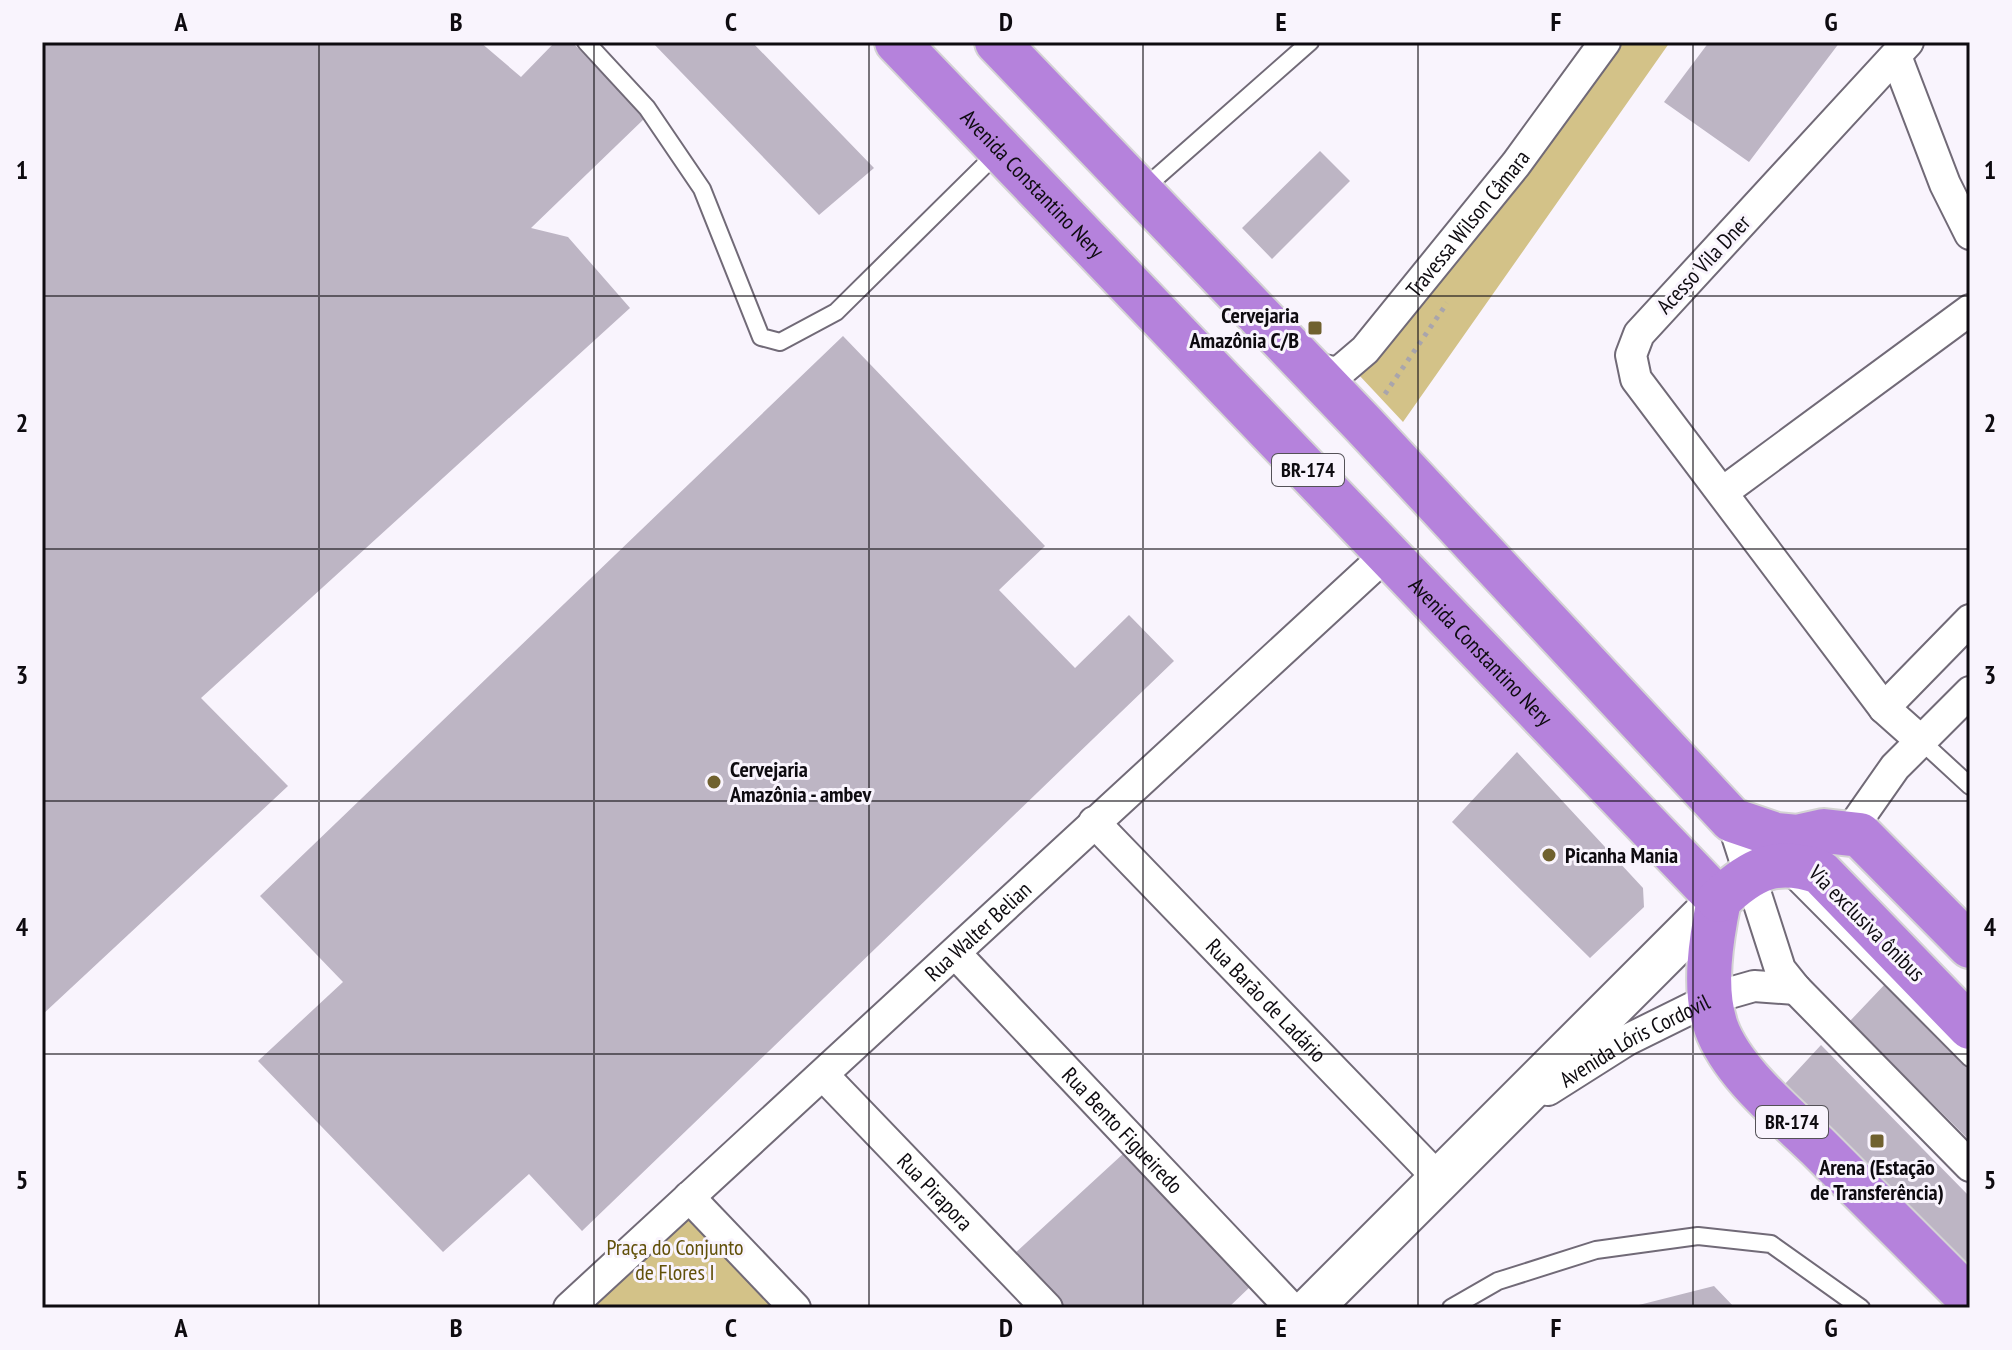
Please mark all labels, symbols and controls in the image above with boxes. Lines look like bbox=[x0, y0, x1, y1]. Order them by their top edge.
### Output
text: A bbox=[173, 5, 188, 38]
text: B bbox=[450, 5, 463, 38]
text: C bbox=[725, 5, 737, 38]
text: D bbox=[999, 5, 1013, 38]
text: E bbox=[1275, 5, 1287, 38]
text: F bbox=[1551, 5, 1562, 38]
text: G bbox=[1824, 5, 1838, 38]
street label: Avenida Constantino Nery bbox=[955, 103, 1111, 264]
street label: Travessa Wilson Câmara bbox=[1400, 144, 1536, 303]
text: 1 bbox=[16, 153, 28, 186]
text: 1 bbox=[1984, 153, 1996, 186]
street label: Acesso Vila Dner bbox=[1650, 209, 1756, 319]
place label: Cervejaria Amazônia C/B bbox=[1189, 301, 1299, 354]
marker: Cervejaria Amazônia C/B bbox=[1306, 319, 1324, 337]
text: 2 bbox=[16, 406, 28, 439]
text: 2 bbox=[1984, 406, 1996, 439]
road number: BR-174 bbox=[1272, 454, 1344, 486]
street label: Avenida Constantino Nery bbox=[1403, 571, 1559, 732]
text: 3 bbox=[16, 658, 28, 691]
text: 3 bbox=[1984, 658, 1996, 691]
place label: Cervejaria Amazônia - ambev bbox=[729, 755, 873, 808]
marker: Cervejaria Amazônia - ambev bbox=[705, 773, 723, 791]
place label: Picanha Mania bbox=[1565, 841, 1678, 869]
marker: Picanha Mania bbox=[1540, 846, 1558, 864]
street label: Via exclusiva ônibus bbox=[1802, 858, 1931, 987]
street label: Rua Walter Belian bbox=[919, 875, 1037, 987]
text: 4 bbox=[16, 910, 29, 943]
text: 4 bbox=[1984, 910, 1997, 943]
street label: Rua Barão de Ladário bbox=[1200, 933, 1332, 1068]
street label: Avenida Lóris Cordovil bbox=[1554, 987, 1715, 1093]
street label: Rua Bento Figueiredo bbox=[1056, 1061, 1189, 1199]
road number: BR-174 bbox=[1756, 1106, 1828, 1138]
marker: Arena (Estação de Transferência) bbox=[1868, 1132, 1886, 1150]
street label: Rua Pirapora bbox=[892, 1147, 979, 1236]
place label: Arena (Estação de Transferência) bbox=[1810, 1153, 1944, 1206]
text: 5 bbox=[16, 1163, 28, 1196]
text: 5 bbox=[1984, 1163, 1996, 1196]
park label: Praça do Conjunto de Flores I bbox=[606, 1233, 744, 1286]
text: A bbox=[173, 1311, 188, 1344]
text: B bbox=[450, 1311, 463, 1344]
text: C bbox=[725, 1311, 737, 1344]
text: D bbox=[999, 1311, 1013, 1344]
text: E bbox=[1275, 1311, 1287, 1344]
text: F bbox=[1551, 1311, 1562, 1344]
text: G bbox=[1824, 1311, 1838, 1344]

